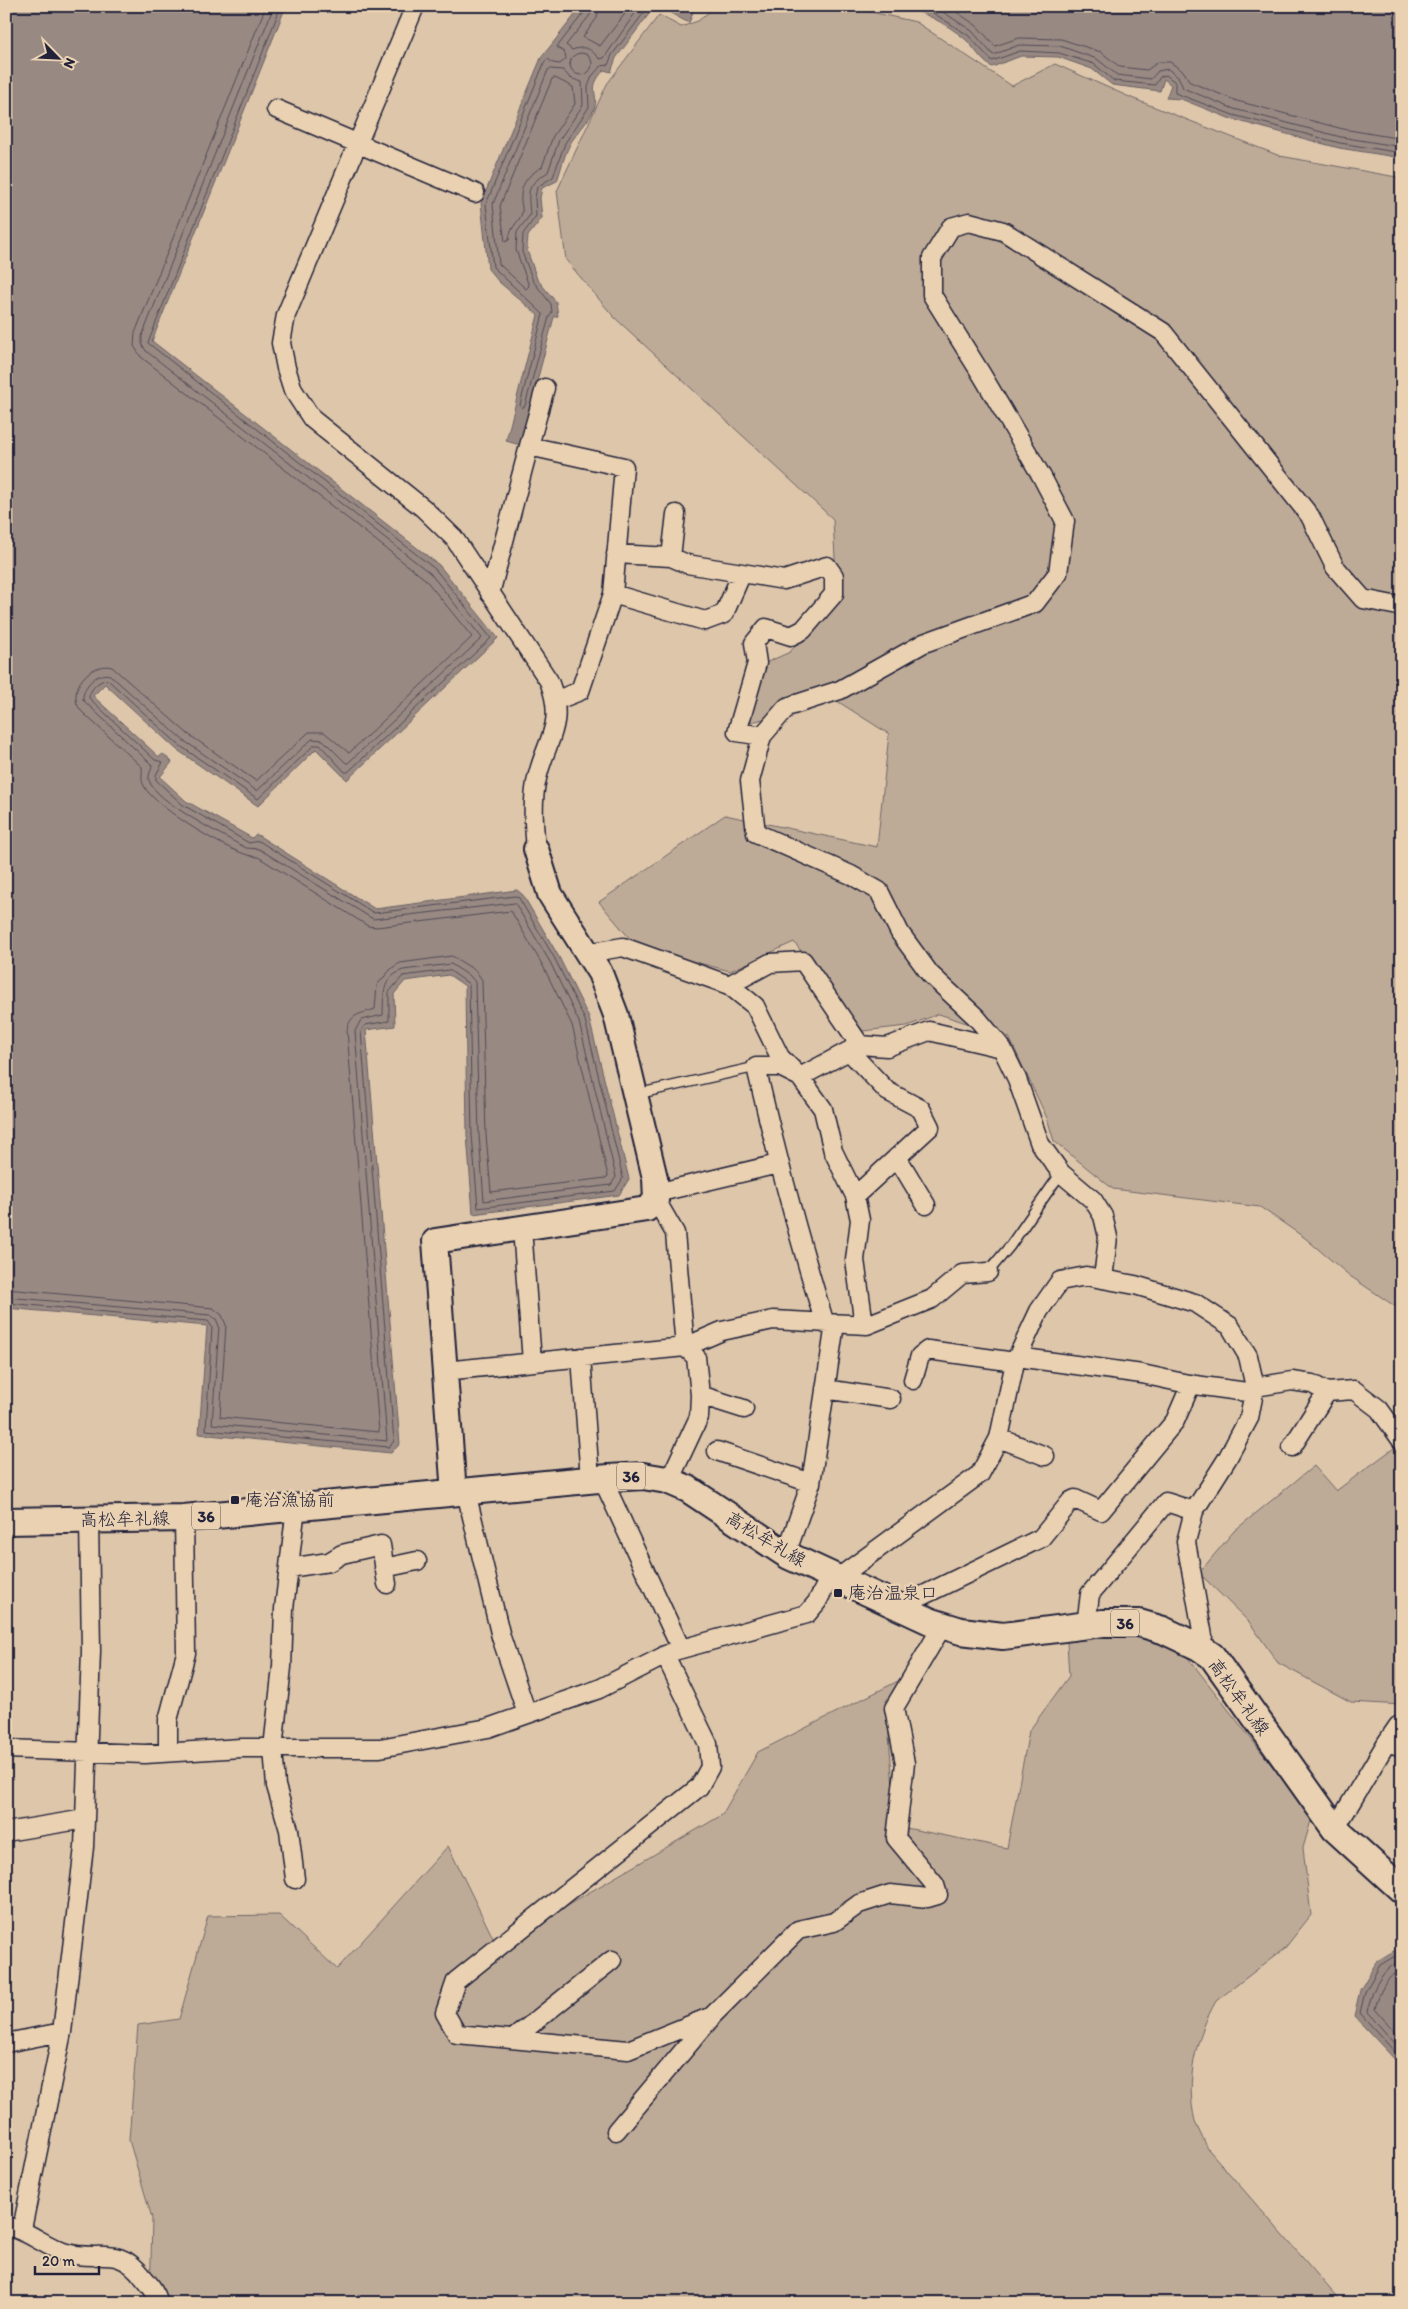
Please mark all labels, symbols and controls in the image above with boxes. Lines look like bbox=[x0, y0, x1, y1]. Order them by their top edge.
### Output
north arrow bbox=[32, 32, 82, 82]
text: N bbox=[60, 55, 79, 71]
road number: 36 bbox=[617, 1462, 645, 1490]
place label: 庵治漁協前 bbox=[245, 1489, 335, 1511]
marker: 庵治漁協前 bbox=[229, 1494, 241, 1506]
road number: 36 bbox=[192, 1502, 220, 1530]
street label: 高松牟礼線 bbox=[722, 1506, 810, 1572]
street label: 高松牟礼線 bbox=[80, 1507, 170, 1531]
place label: 庵治温泉口 bbox=[848, 1582, 938, 1604]
marker: 庵治温泉口 bbox=[832, 1587, 844, 1599]
road number: 36 bbox=[1111, 1610, 1139, 1636]
street label: 高松牟礼線 bbox=[1204, 1654, 1274, 1740]
scale bar bbox=[35, 2244, 99, 2276]
text: 20 m bbox=[42, 2252, 76, 2270]

